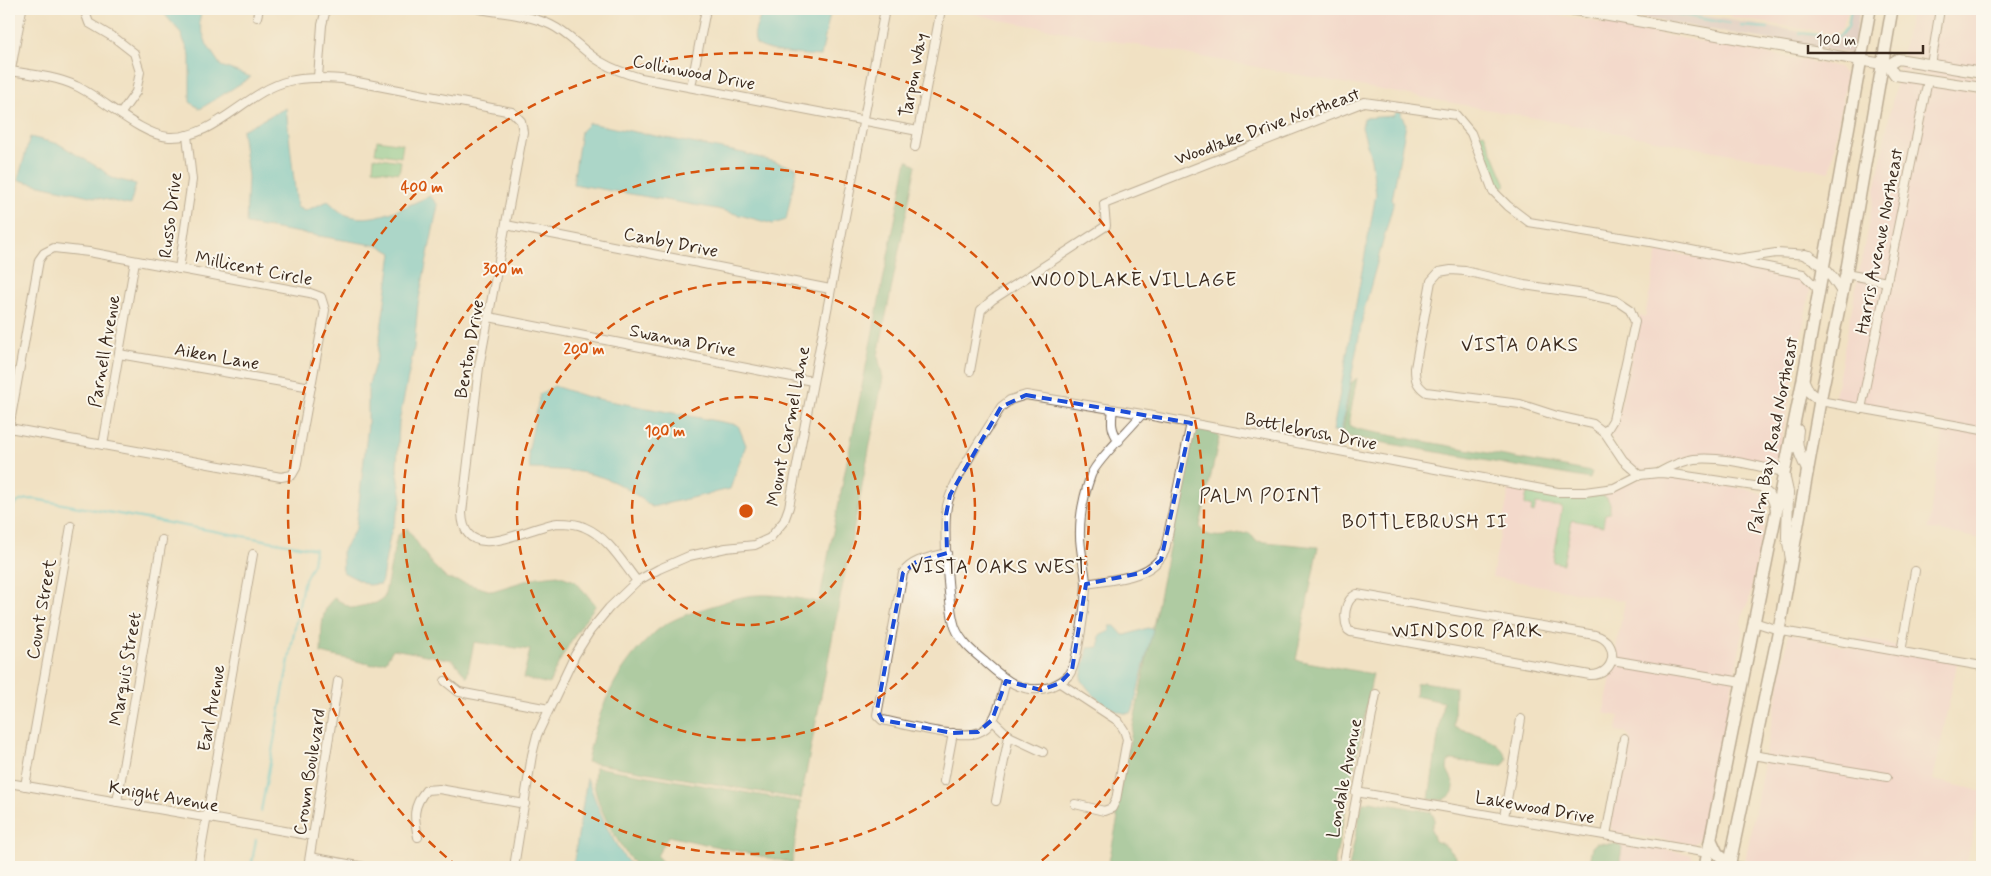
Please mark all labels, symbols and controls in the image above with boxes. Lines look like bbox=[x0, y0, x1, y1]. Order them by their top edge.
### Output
scale bar bbox=[1808, 22, 1924, 54]
street label: Tarpon Way bbox=[894, 31, 934, 120]
text: 100 m bbox=[1816, 31, 1856, 51]
street label: Collinwood Drive bbox=[630, 49, 757, 97]
street label: Woodlake Drive Northeast bbox=[1171, 82, 1364, 172]
street label: Harris Avenue Northeast bbox=[1850, 146, 1910, 336]
street label: Russo Drive bbox=[154, 171, 188, 260]
text: 400 m bbox=[401, 178, 443, 198]
street label: Canby Drive bbox=[621, 222, 720, 264]
street label: Millicent Circle bbox=[193, 246, 314, 292]
text: 300 m bbox=[483, 260, 523, 280]
district label: WOODLAKE VILLAGE bbox=[1031, 268, 1237, 293]
street label: Parnell Avenue bbox=[83, 293, 127, 410]
street label: Benton Drive bbox=[449, 298, 490, 401]
street label: Swanna Drive bbox=[627, 319, 738, 363]
district label: VISTA OAKS bbox=[1461, 333, 1579, 358]
street label: Palm Bay Road Northeast bbox=[1743, 334, 1805, 536]
street label: Aiken Lane bbox=[173, 338, 261, 376]
text: 200 m bbox=[564, 340, 605, 360]
street label: Mount Carmel Lane bbox=[762, 344, 816, 508]
street label: Bottlebrush Drive bbox=[1243, 407, 1379, 457]
text: 100 m bbox=[645, 422, 685, 442]
district label: PALM POINT bbox=[1199, 484, 1323, 509]
centre of rings bbox=[737, 502, 755, 520]
district label: BOTTLEBRUSH II bbox=[1342, 510, 1508, 535]
district label: VISTA OAKS WEST bbox=[911, 555, 1087, 580]
street label: Count Street bbox=[21, 556, 63, 661]
street label: Marquis Street bbox=[104, 610, 148, 728]
district label: WINDSOR PARK bbox=[1392, 619, 1542, 644]
street label: Earl Avenue bbox=[193, 663, 231, 754]
street label: Crown Boulevard bbox=[288, 707, 332, 837]
street label: Londale Avenue bbox=[1322, 716, 1368, 840]
street label: Knight Avenue bbox=[107, 775, 221, 819]
street label: Lakewood Drive bbox=[1473, 786, 1596, 830]

